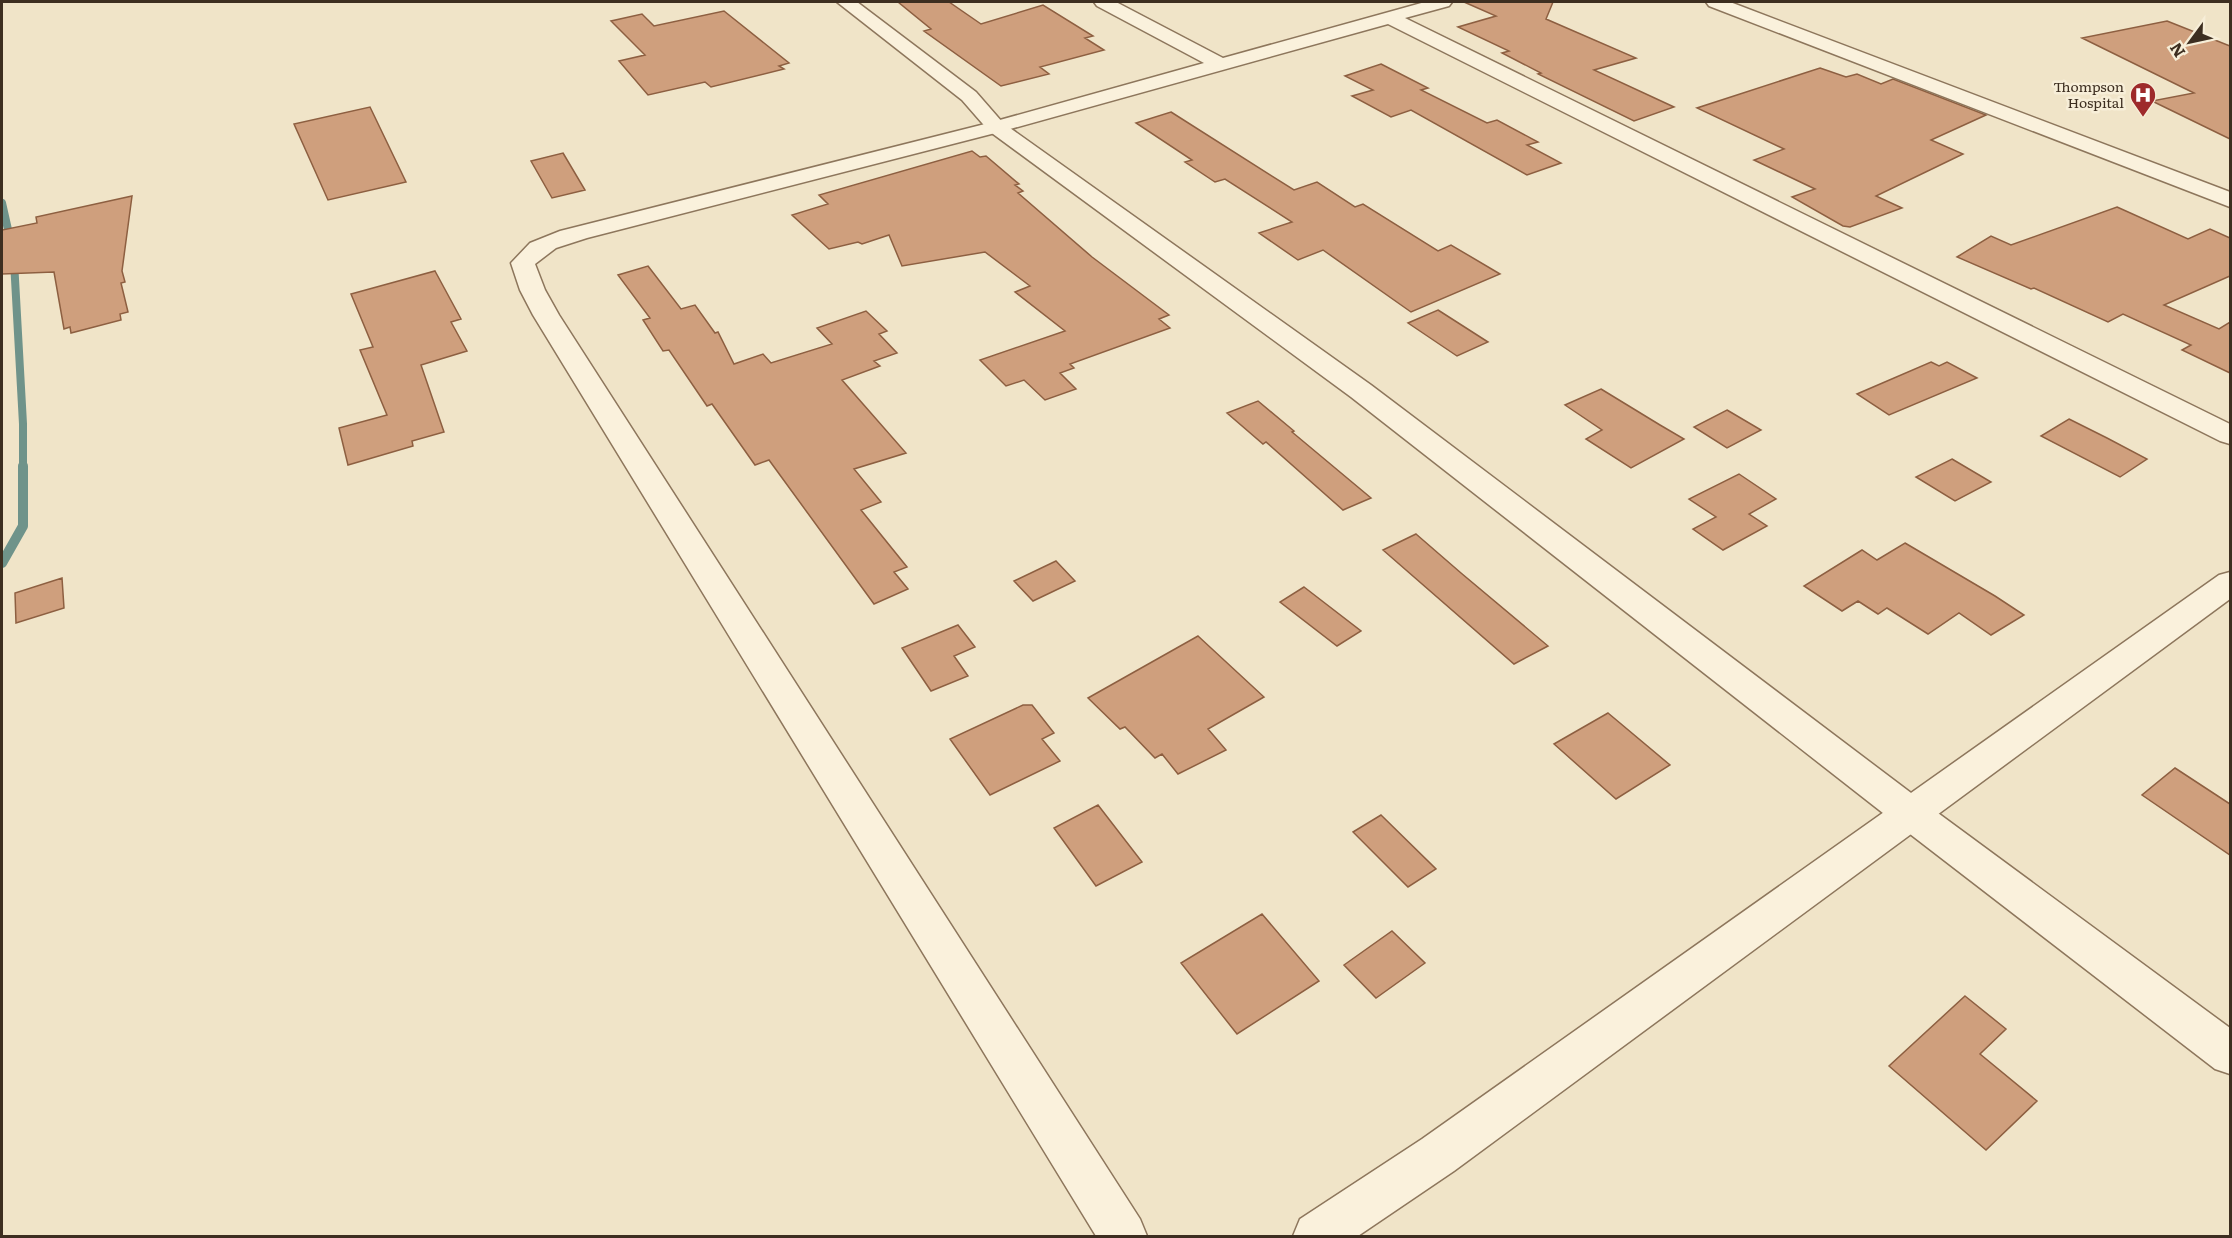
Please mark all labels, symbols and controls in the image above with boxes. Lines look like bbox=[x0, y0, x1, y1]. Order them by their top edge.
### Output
north arrow bbox=[2160, 12, 2220, 72]
text: N bbox=[2163, 39, 2190, 63]
place label: Thompson Hospital bbox=[2053, 76, 2124, 112]
hospital icon: Thompson Hospital bbox=[2128, 80, 2158, 118]

